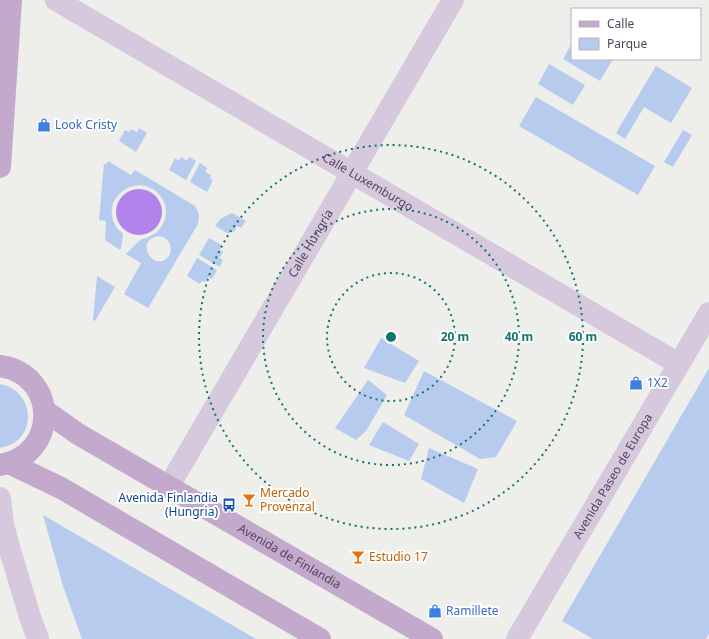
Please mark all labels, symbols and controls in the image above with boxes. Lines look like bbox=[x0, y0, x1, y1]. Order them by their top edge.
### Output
legend bbox=[571, 8, 701, 60]
text: Calle bbox=[607, 15, 635, 32]
text: Parque bbox=[607, 35, 648, 52]
place label: Look Cristy bbox=[55, 116, 118, 133]
shop icon: Look Cristy bbox=[36, 117, 52, 133]
street label: Calle Luxemburgo bbox=[319, 148, 417, 215]
street label: Calle Hungría bbox=[284, 206, 337, 280]
text: 20 m bbox=[441, 328, 469, 345]
text: 40 m bbox=[505, 328, 533, 345]
text: 60 m bbox=[569, 328, 597, 345]
centre of rings bbox=[384, 330, 398, 344]
place label: 1X2 bbox=[647, 374, 668, 391]
shop icon: 1X2 bbox=[628, 375, 644, 391]
street label: Avenida Paseo de Europa bbox=[569, 410, 656, 542]
place label: Mercado Provenzal bbox=[260, 484, 315, 515]
place label: Avenida Finlandia (Hungria) bbox=[119, 489, 218, 520]
bar icon: Mercado Provenzal bbox=[241, 492, 257, 508]
bus stop icon: Avenida Finlandia (Hungria) bbox=[221, 497, 237, 513]
street label: Avenida de Finlandia bbox=[235, 519, 345, 593]
place label: Estudio 17 bbox=[369, 548, 428, 565]
bar icon: Estudio 17 bbox=[350, 549, 366, 565]
place label: Ramillete bbox=[446, 602, 499, 619]
shop icon: Ramillete bbox=[427, 603, 443, 619]

